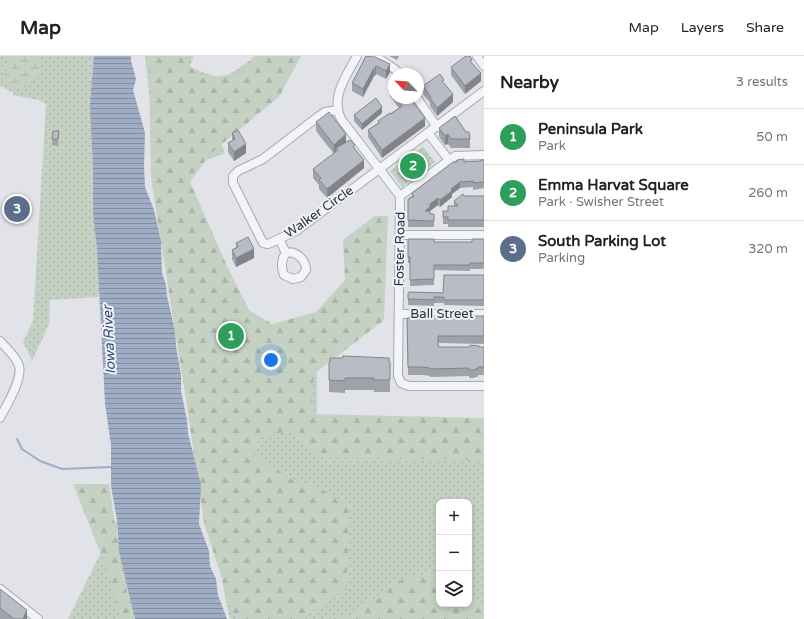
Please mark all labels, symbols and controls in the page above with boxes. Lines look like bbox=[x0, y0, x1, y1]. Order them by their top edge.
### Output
text: Map bbox=[20, 17, 61, 39]
text: Map bbox=[629, 19, 659, 36]
text: Layers bbox=[681, 19, 724, 36]
text: Share bbox=[746, 19, 784, 36]
north arrow bbox=[388, 68, 424, 104]
text: Nearby bbox=[500, 72, 559, 93]
text: 3 results bbox=[736, 74, 788, 90]
text: Peninsula Park bbox=[538, 120, 643, 138]
text: 1 bbox=[509, 129, 517, 145]
text: 50 m bbox=[756, 129, 788, 145]
text: Park bbox=[538, 138, 566, 154]
pin: 2 bbox=[400, 151, 426, 181]
text: Emma Harvat Square bbox=[538, 176, 689, 194]
street label: Walker Circle bbox=[281, 182, 357, 242]
text: 2 bbox=[509, 185, 517, 201]
text: 260 m bbox=[748, 185, 788, 201]
pin: 3 bbox=[4, 194, 30, 224]
text: Park · Swisher Street bbox=[538, 194, 664, 210]
street label: Foster Road bbox=[391, 211, 409, 287]
text: South Parking Lot bbox=[538, 232, 666, 250]
text: 3 bbox=[509, 241, 517, 257]
text: 320 m bbox=[748, 241, 788, 257]
text: Parking bbox=[538, 250, 585, 266]
water label: Iowa River bbox=[99, 304, 119, 375]
street label: Ball Street bbox=[410, 306, 474, 322]
pin: 1 bbox=[218, 321, 244, 351]
your location bbox=[261, 350, 281, 370]
map controls bbox=[436, 499, 472, 607]
button: + bbox=[436, 499, 472, 535]
button: − bbox=[436, 535, 472, 571]
button: layers bbox=[436, 571, 472, 607]

